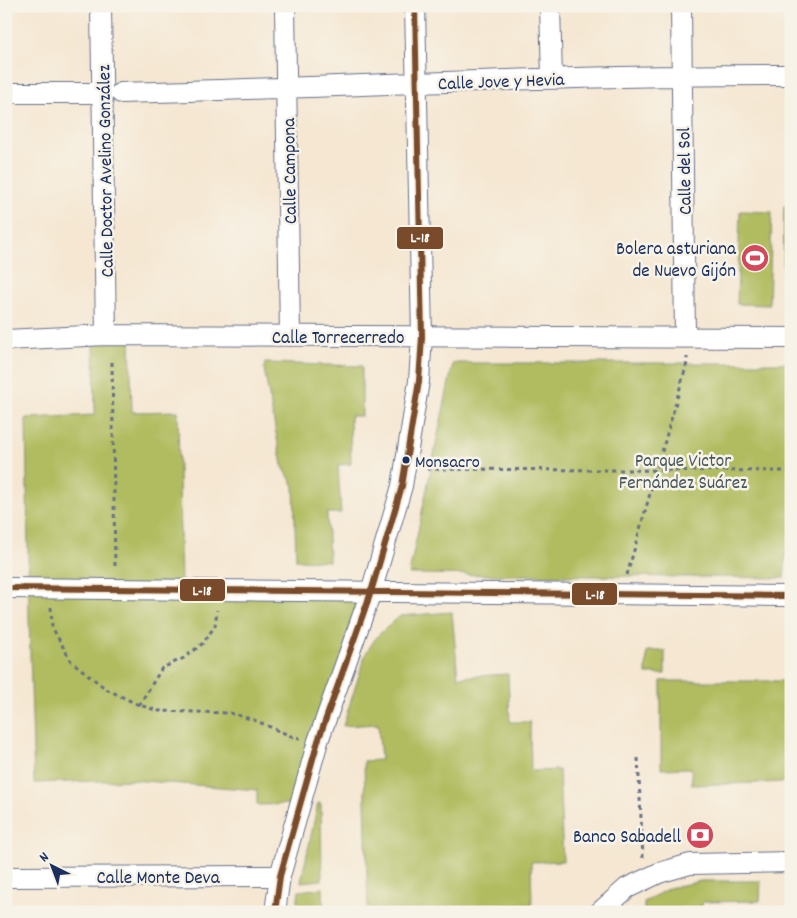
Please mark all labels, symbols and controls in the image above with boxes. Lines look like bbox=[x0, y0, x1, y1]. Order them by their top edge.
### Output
street label: Calle Doctor Avelino González bbox=[92, 64, 123, 278]
street label: Calle Jove y Hevia bbox=[437, 68, 566, 99]
street label: Calle Campona bbox=[277, 116, 306, 224]
street label: Calle del Sol bbox=[672, 126, 701, 215]
line badge: L-18 bbox=[396, 226, 444, 250]
text: L-18 bbox=[410, 229, 430, 249]
place label: Bolera asturiana de Nuevo Gijón bbox=[616, 237, 737, 286]
sports icon: Bolera asturiana de Nuevo Gijón bbox=[740, 243, 770, 273]
street label: Calle Torrecerredo bbox=[272, 326, 404, 353]
park label: Parque Victor Fernández Suárez bbox=[619, 449, 747, 498]
place label: Monsacro bbox=[415, 451, 480, 476]
marker: Monsacro bbox=[401, 455, 411, 465]
line badge: L-18 bbox=[179, 578, 226, 602]
text: L-18 bbox=[192, 582, 212, 602]
line badge: L-18 bbox=[571, 582, 618, 606]
text: L-18 bbox=[585, 586, 605, 606]
bank icon: Banco Sabadell bbox=[685, 820, 715, 850]
place label: Banco Sabadell bbox=[573, 825, 681, 852]
north arrow bbox=[28, 840, 78, 890]
text: N bbox=[35, 848, 54, 868]
street label: Calle Monte Deva bbox=[96, 866, 221, 893]

